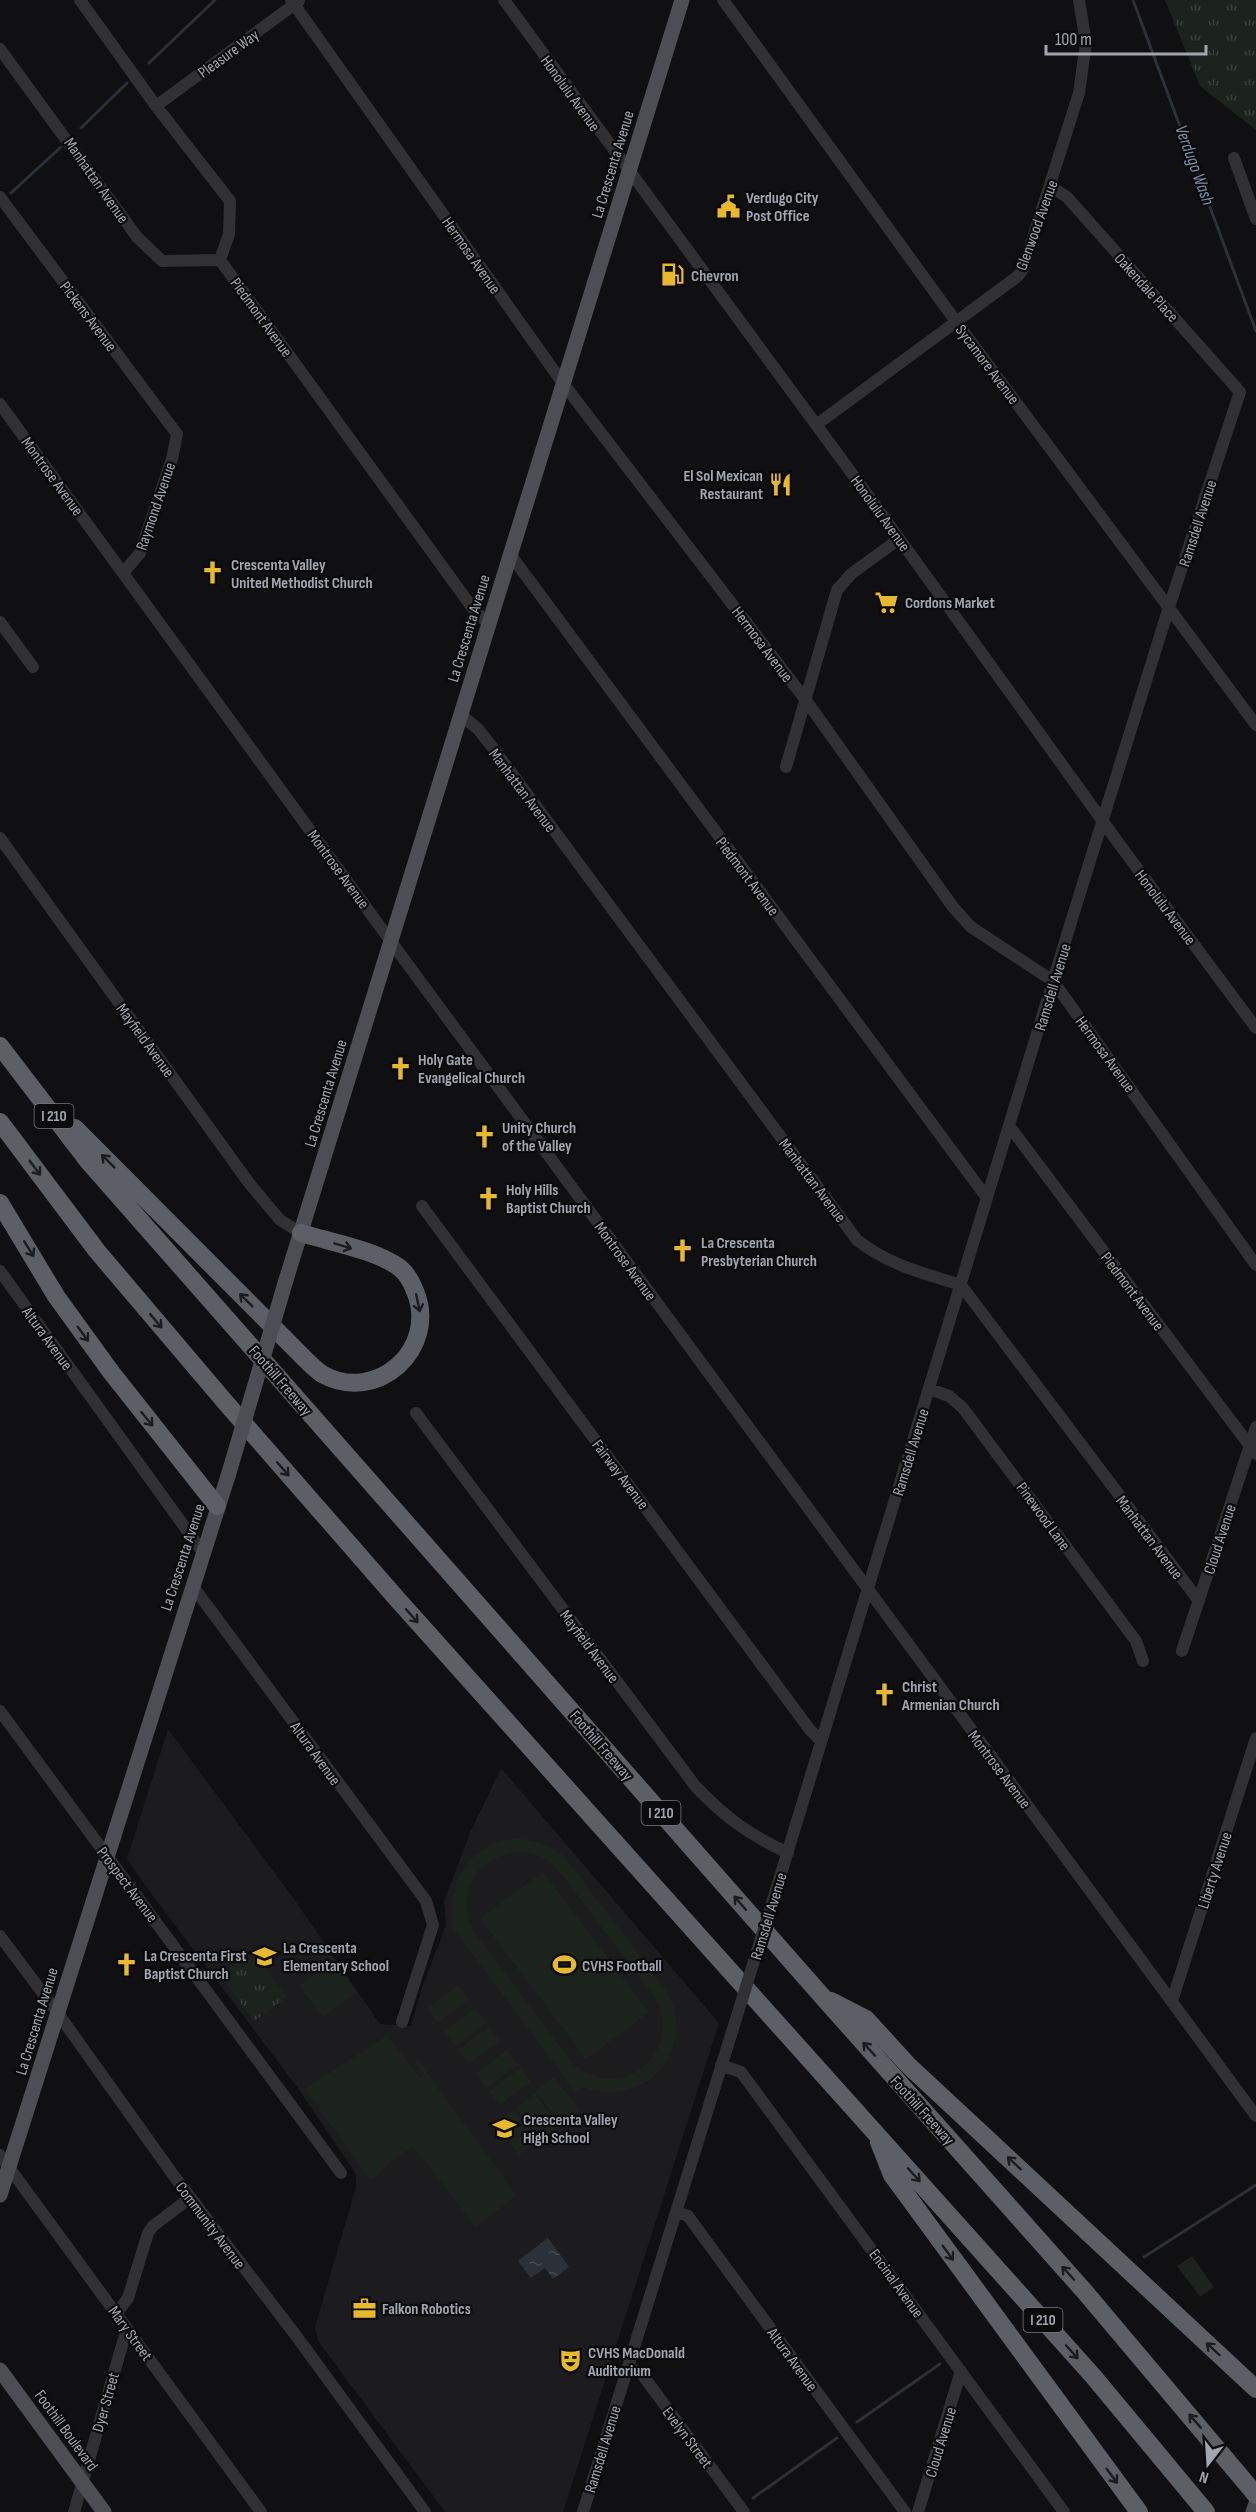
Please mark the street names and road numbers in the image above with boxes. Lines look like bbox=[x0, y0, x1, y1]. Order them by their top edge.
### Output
street label: Pleasure Way bbox=[195, 26, 263, 83]
street label: Honolulu Avenue bbox=[536, 52, 604, 136]
street label: La Crescenta Avenue bbox=[588, 108, 639, 220]
street label: Manhattan Avenue bbox=[59, 135, 132, 227]
street label: Glenwood Avenue bbox=[1012, 178, 1063, 273]
street label: Hermosa Avenue bbox=[437, 214, 504, 298]
street label: Oakendale Place bbox=[1110, 250, 1182, 326]
street label: Piedmont Avenue bbox=[226, 275, 296, 361]
street label: Pickens Avenue bbox=[55, 278, 120, 356]
street label: Sycamore Avenue bbox=[951, 321, 1023, 408]
street label: Montrose Avenue bbox=[17, 434, 87, 520]
street label: Raymond Avenue bbox=[133, 460, 180, 553]
street label: Honolulu Avenue bbox=[846, 472, 914, 556]
street label: Ramsdell Avenue bbox=[1175, 478, 1221, 569]
street label: La Crescenta Avenue bbox=[444, 572, 495, 684]
street label: Hermosa Avenue bbox=[727, 603, 796, 686]
street label: Manhattan Avenue bbox=[484, 745, 559, 836]
street label: Montrose Avenue bbox=[303, 827, 373, 913]
street label: Piedmont Avenue bbox=[711, 834, 782, 920]
street label: Honolulu Avenue bbox=[1130, 867, 1199, 949]
street label: Ramsdell Avenue bbox=[1031, 942, 1076, 1033]
street label: Mayfield Avenue bbox=[112, 1000, 178, 1081]
street label: Hermosa Avenue bbox=[1071, 1013, 1139, 1097]
street label: La Crescenta Avenue bbox=[301, 1037, 352, 1149]
road number: I 210 bbox=[34, 1104, 74, 1128]
street label: Manhattan Avenue bbox=[774, 1135, 849, 1226]
street label: Montrose Avenue bbox=[590, 1219, 660, 1305]
street label: Piedmont Avenue bbox=[1096, 1249, 1167, 1335]
street label: Altura Avenue bbox=[17, 1303, 76, 1374]
street label: Foothill Freeway bbox=[244, 1342, 315, 1420]
street label: Ramsdell Avenue bbox=[889, 1407, 934, 1498]
street label: Fairway Avenue bbox=[587, 1436, 652, 1514]
street label: Pinewood Lane bbox=[1012, 1479, 1074, 1555]
street label: Manhattan Avenue bbox=[1111, 1492, 1186, 1583]
street label: La Crescenta Avenue bbox=[157, 1502, 210, 1613]
street label: Cloud Avenue bbox=[1200, 1502, 1241, 1577]
street label: Mayfield Avenue bbox=[555, 1607, 622, 1687]
street label: Foothill Freeway bbox=[565, 1707, 636, 1785]
street label: Altura Avenue bbox=[285, 1718, 344, 1789]
street label: Montrose Avenue bbox=[963, 1727, 1034, 1813]
road number: I 210 bbox=[642, 1801, 680, 1825]
street label: Liberty Avenue bbox=[1194, 1830, 1237, 1911]
street label: Prospect Avenue bbox=[92, 1843, 161, 1926]
street label: Ramsdell Avenue bbox=[747, 1871, 792, 1962]
street label: La Crescenta Avenue bbox=[12, 1965, 63, 2077]
street label: Foothill Freeway bbox=[886, 2073, 958, 2150]
street label: Community Avenue bbox=[171, 2179, 249, 2273]
street label: Encinal Avenue bbox=[864, 2246, 927, 2322]
street label: Mary Street bbox=[104, 2303, 156, 2365]
road number: I 210 bbox=[1024, 2308, 1062, 2332]
street label: Altura Avenue bbox=[762, 2324, 821, 2395]
street label: Dyer Street bbox=[89, 2370, 124, 2434]
street label: Foothill Boulevard bbox=[30, 2387, 101, 2475]
street label: Ramsdell Avenue bbox=[581, 2404, 626, 2495]
street label: Evelyn Street bbox=[658, 2404, 716, 2472]
street label: Cloud Avenue bbox=[922, 2405, 961, 2480]

